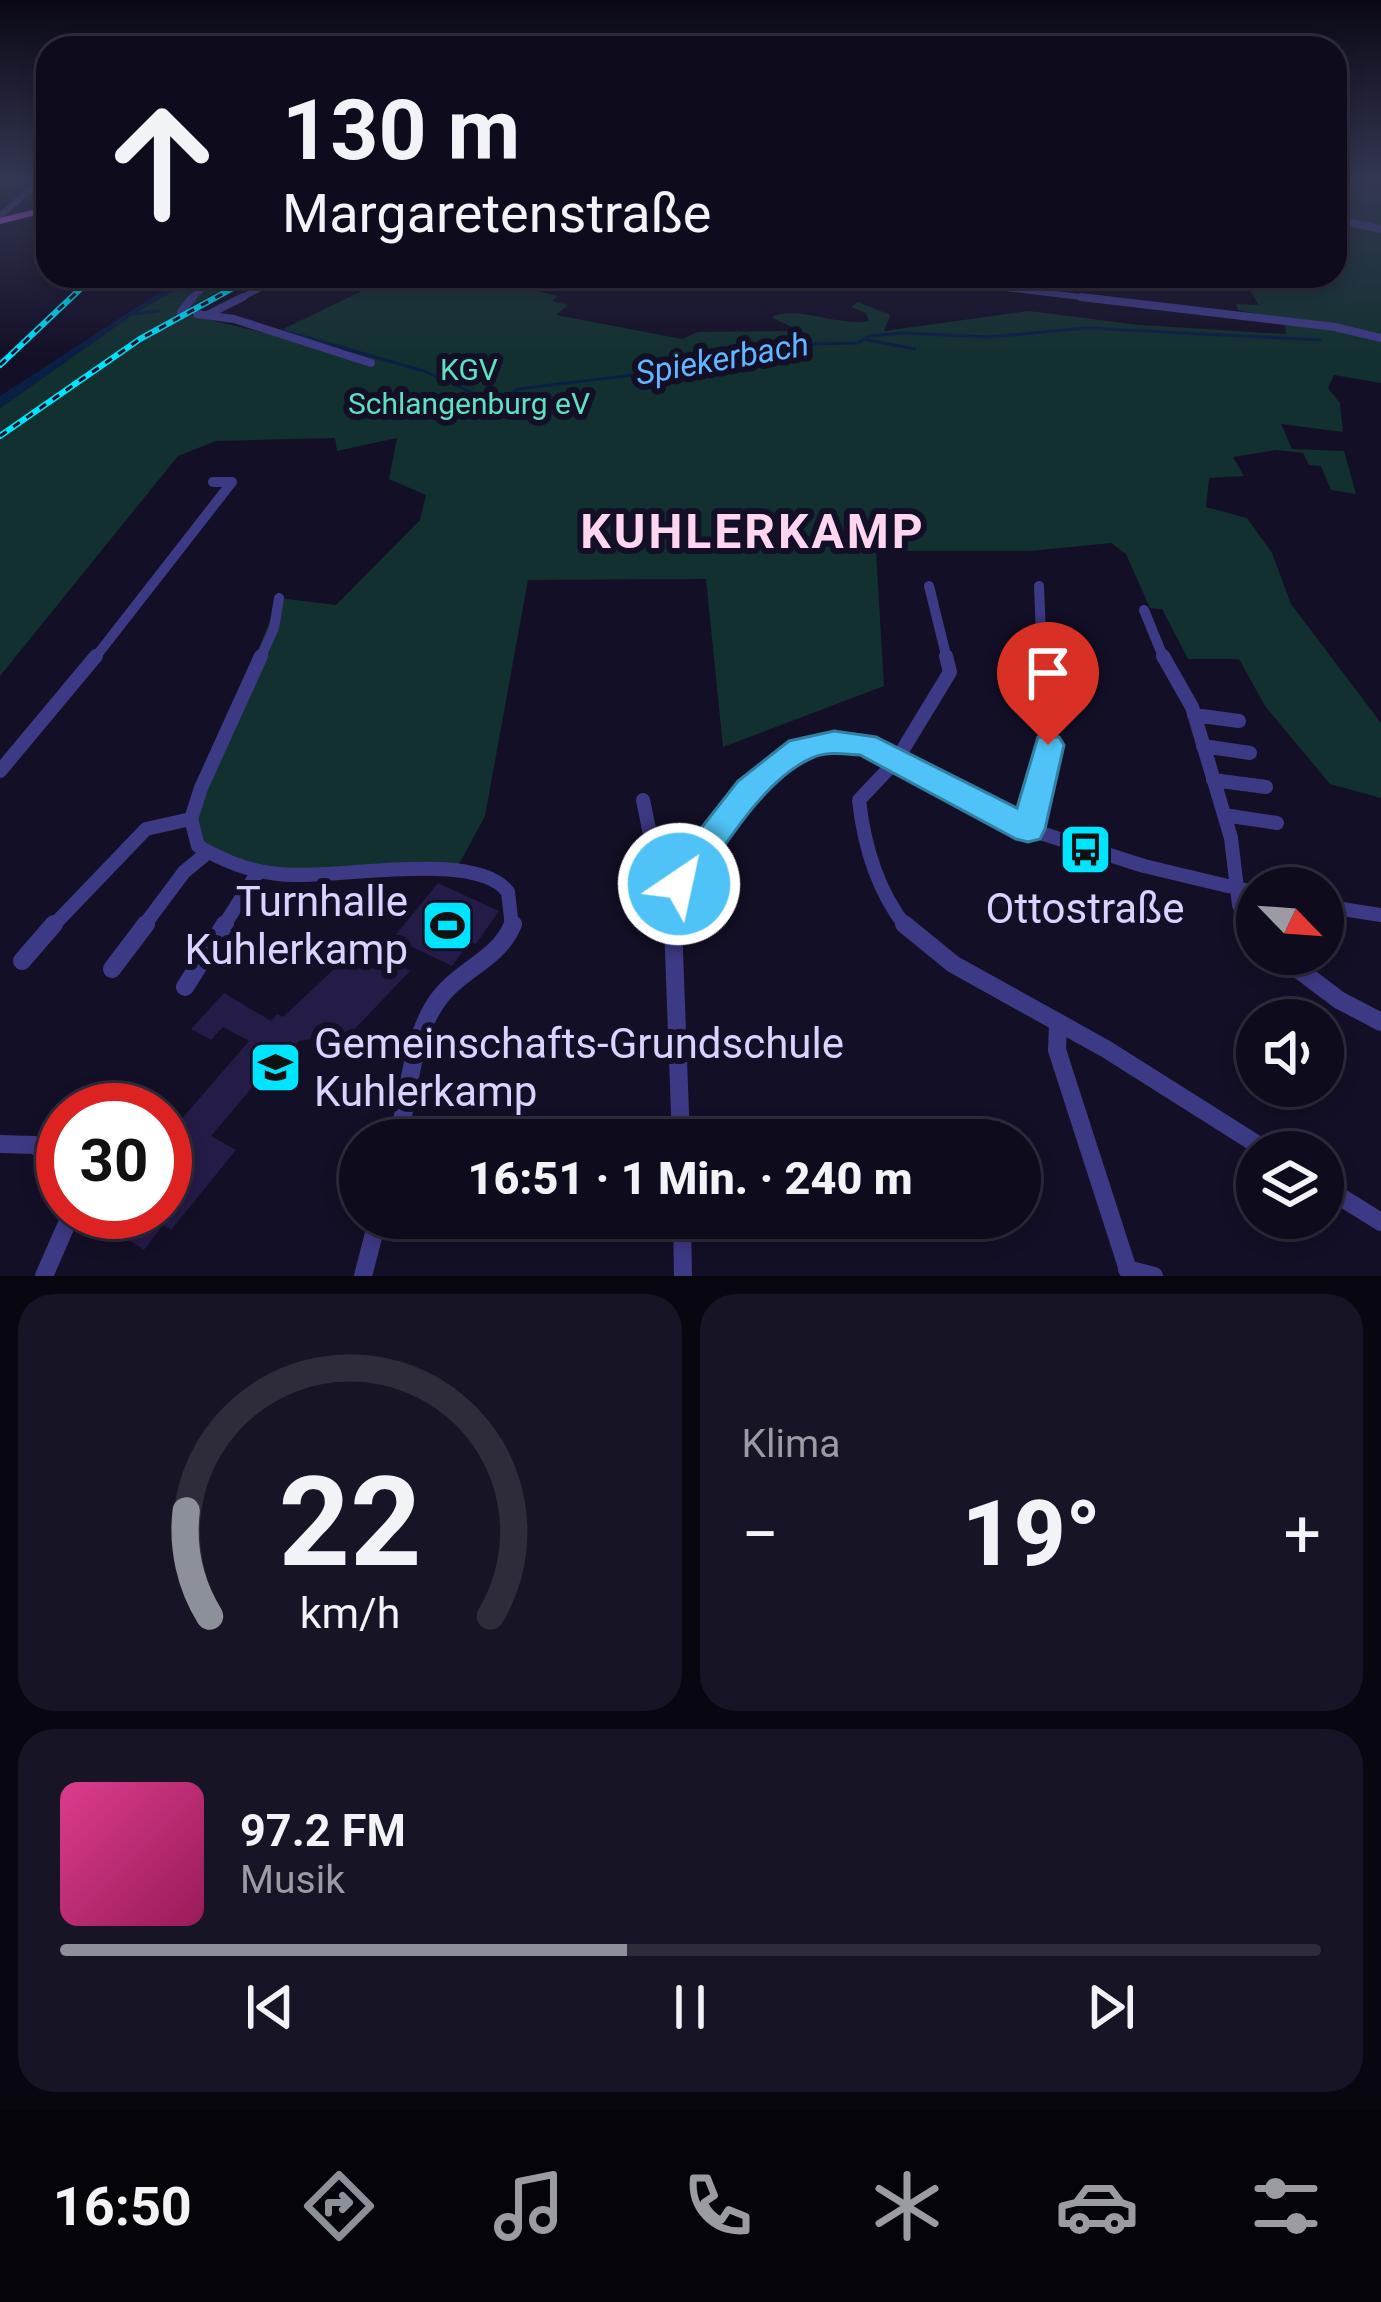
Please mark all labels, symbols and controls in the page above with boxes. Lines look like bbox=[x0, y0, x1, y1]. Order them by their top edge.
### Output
text: 130 m bbox=[282, 81, 520, 180]
icon: ahead bbox=[84, 84, 240, 240]
text: Margaretenstraße bbox=[282, 182, 711, 245]
water label: Spiekerbach bbox=[632, 324, 812, 393]
park label: KGV Schlangenburg eV bbox=[348, 352, 590, 421]
district label: KUHLERKAMP bbox=[580, 503, 926, 560]
pin bbox=[997, 622, 1099, 745]
icon: arrive bbox=[1015, 640, 1081, 706]
position arrow bbox=[616, 821, 742, 947]
bus stop icon: Ottostraße bbox=[1057, 821, 1113, 877]
north arrow bbox=[1236, 867, 1344, 975]
map controls bbox=[1236, 867, 1344, 1239]
place label: Turnhalle Kuhlerkamp bbox=[185, 877, 408, 974]
place label: Ottostraße bbox=[986, 884, 1184, 933]
sports icon: Turnhalle Kuhlerkamp bbox=[419, 897, 475, 953]
button: sound bbox=[1236, 999, 1344, 1107]
place label: Gemeinschafts-Grundschule Kuhlerkamp bbox=[314, 1019, 844, 1116]
school or university icon: Gemeinschafts-Grundschule Kuhlerkamp bbox=[247, 1039, 303, 1095]
speed limit sign: 30 bbox=[36, 1083, 192, 1239]
button: layers bbox=[1236, 1131, 1344, 1239]
text: 16:51 · 1 Min. · 240 m bbox=[467, 1152, 913, 1205]
text: Klima bbox=[742, 1421, 840, 1467]
text: 22 bbox=[278, 1449, 421, 1595]
text: 19° bbox=[962, 1482, 1101, 1587]
text: − bbox=[742, 1496, 779, 1573]
text: + bbox=[1284, 1496, 1321, 1573]
text: km/h bbox=[299, 1587, 400, 1637]
text: 97.2 FM bbox=[240, 1804, 406, 1857]
text: Musik bbox=[240, 1857, 345, 1903]
icon: previous bbox=[237, 1974, 303, 2040]
icon: pause bbox=[657, 1974, 723, 2040]
icon: next bbox=[1078, 1974, 1144, 2040]
icon: directions bbox=[297, 2164, 381, 2248]
icon: music bbox=[487, 2164, 571, 2248]
icon: phone bbox=[676, 2164, 760, 2248]
icon: climate bbox=[865, 2164, 949, 2248]
icon: car bbox=[1055, 2164, 1139, 2248]
icon: filters bbox=[1244, 2164, 1328, 2248]
text: 16:50 bbox=[53, 2175, 192, 2238]

